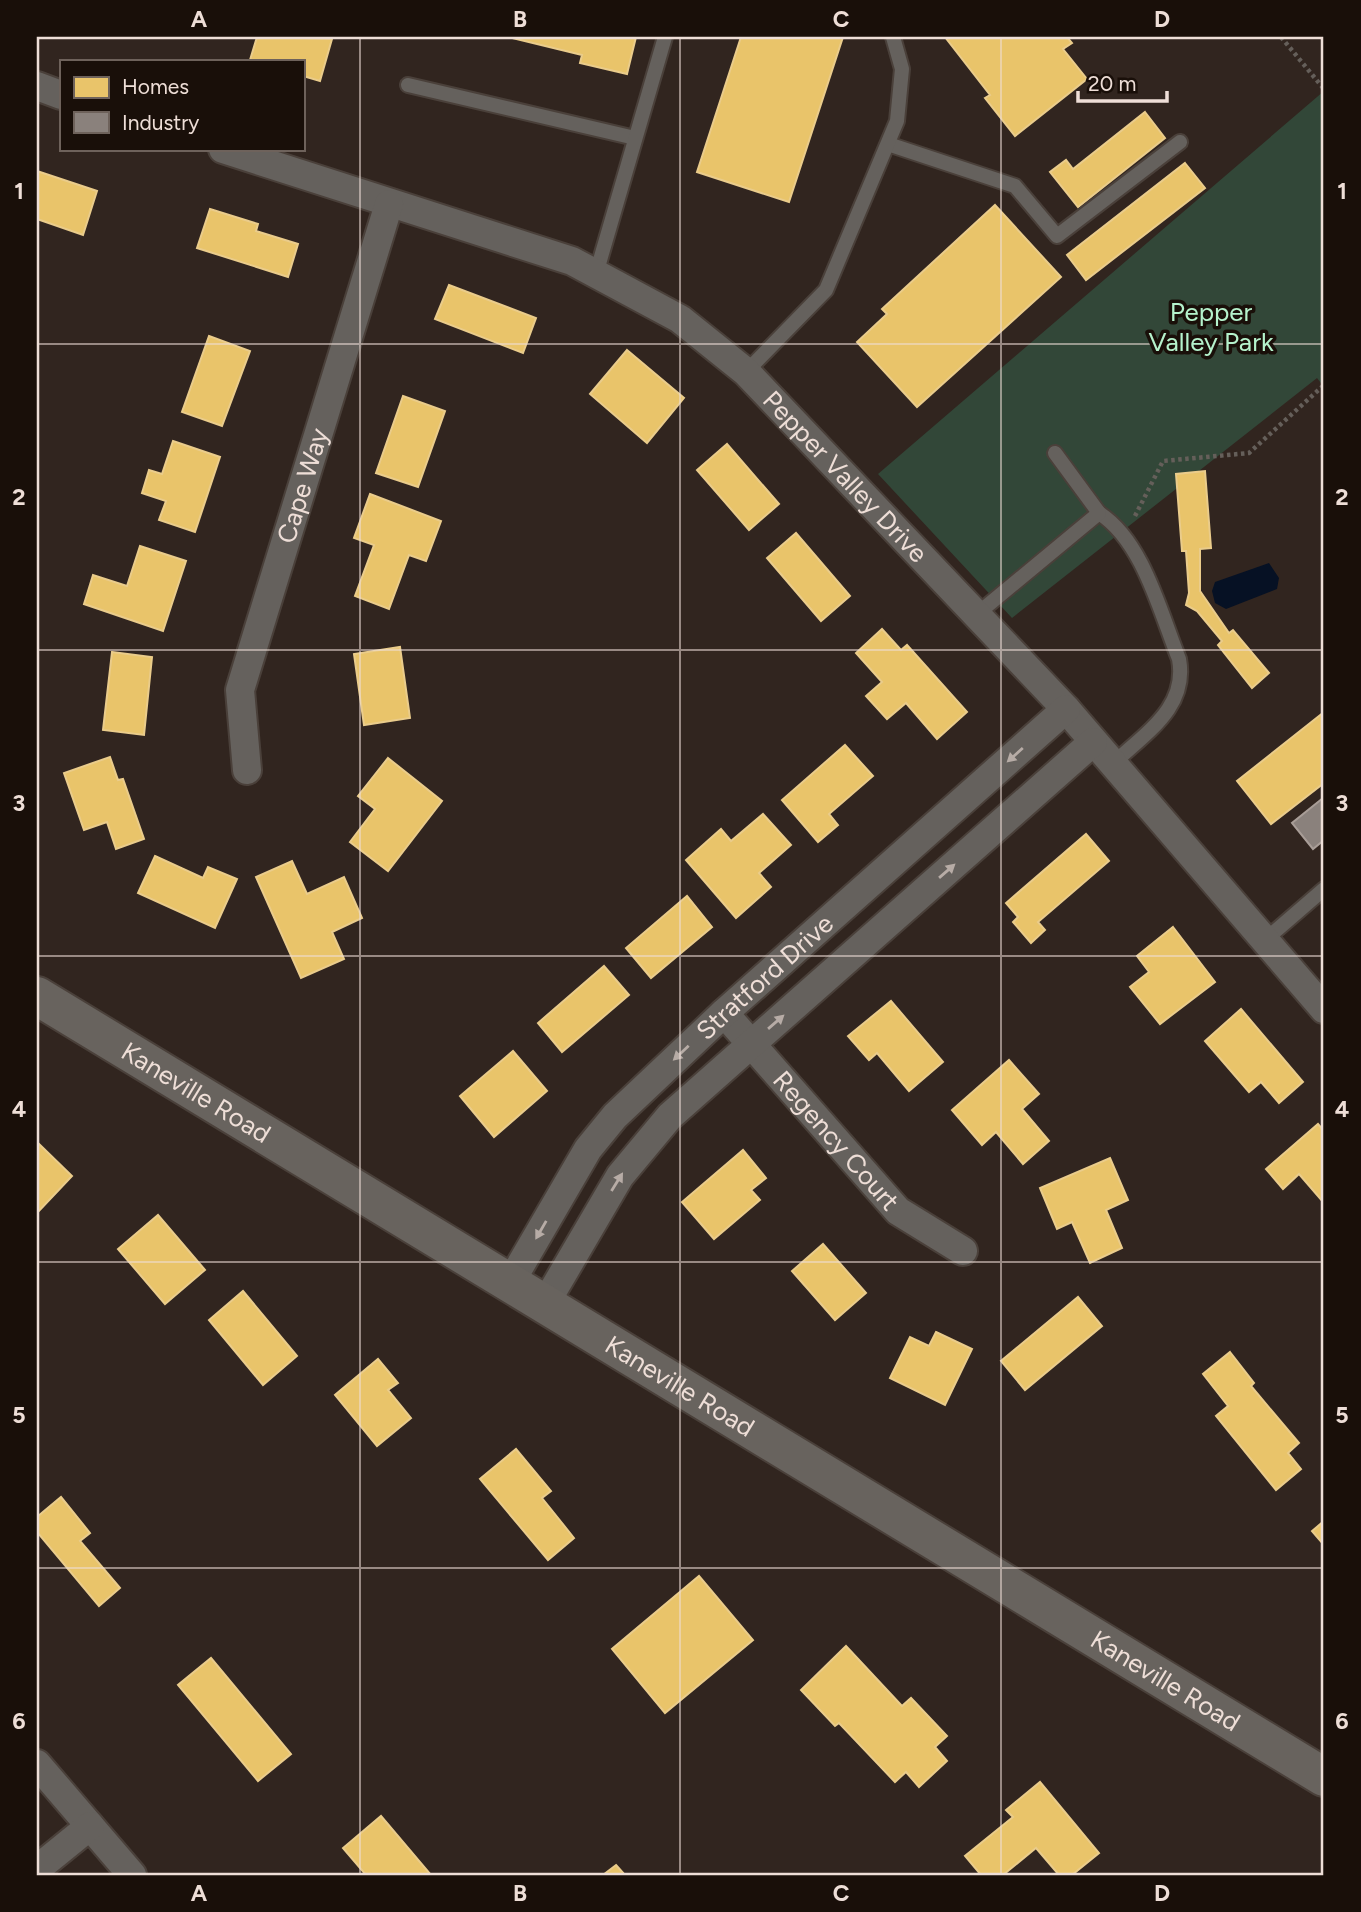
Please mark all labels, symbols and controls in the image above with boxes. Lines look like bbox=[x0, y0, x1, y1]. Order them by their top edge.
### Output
text: A bbox=[191, 5, 208, 33]
text: B bbox=[513, 5, 527, 33]
text: C bbox=[833, 5, 850, 33]
text: D bbox=[1154, 5, 1170, 33]
legend bbox=[60, 60, 304, 150]
scale bar bbox=[1078, 60, 1167, 104]
text: 20 m bbox=[1088, 71, 1136, 96]
text: Homes bbox=[122, 74, 189, 99]
text: Industry bbox=[122, 110, 199, 135]
text: 1 bbox=[14, 177, 24, 205]
text: 1 bbox=[1337, 177, 1347, 205]
park label: Pepper Valley Park bbox=[1148, 296, 1274, 358]
street label: Pepper Valley Drive bbox=[756, 384, 934, 569]
street label: Cape Way bbox=[270, 424, 335, 547]
text: 2 bbox=[12, 483, 26, 511]
text: 2 bbox=[1335, 483, 1349, 511]
one-way arrow bbox=[1006, 747, 1024, 763]
text: 3 bbox=[13, 789, 25, 817]
text: 3 bbox=[1336, 789, 1348, 817]
one-way arrow bbox=[938, 863, 956, 879]
street label: Stratford Drive bbox=[690, 907, 840, 1047]
one-way arrow bbox=[767, 1014, 785, 1030]
street label: Kaneville Road bbox=[116, 1035, 276, 1150]
one-way arrow bbox=[673, 1045, 690, 1061]
street label: Regency Court bbox=[766, 1064, 906, 1217]
text: 4 bbox=[12, 1095, 26, 1123]
text: 4 bbox=[1335, 1095, 1349, 1123]
one-way arrow bbox=[610, 1173, 623, 1192]
one-way arrow bbox=[535, 1221, 547, 1240]
street label: Kaneville Road bbox=[599, 1329, 760, 1444]
text: 5 bbox=[12, 1401, 26, 1429]
text: 5 bbox=[1335, 1401, 1349, 1429]
street label: Kaneville Road bbox=[1085, 1623, 1246, 1738]
text: 6 bbox=[12, 1707, 26, 1735]
text: 6 bbox=[1335, 1707, 1349, 1735]
text: A bbox=[191, 1879, 208, 1907]
text: B bbox=[513, 1879, 527, 1907]
text: C bbox=[833, 1879, 850, 1907]
text: D bbox=[1154, 1879, 1170, 1907]

